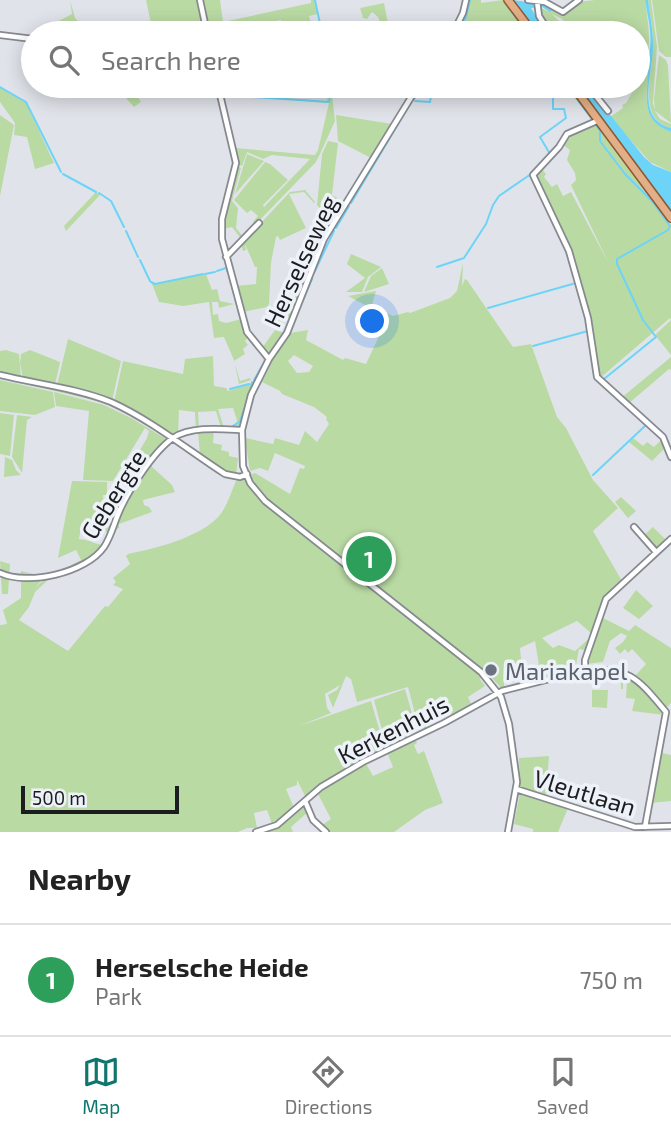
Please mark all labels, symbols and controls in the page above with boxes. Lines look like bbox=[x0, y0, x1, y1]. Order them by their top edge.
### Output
search box bbox=[21, 21, 650, 98]
icon: search bbox=[45, 41, 83, 79]
text: Search here bbox=[101, 44, 241, 75]
street label: Herselseweg bbox=[257, 191, 343, 331]
your location bbox=[355, 304, 389, 338]
street label: Gebergte bbox=[74, 444, 152, 544]
pin: 1 bbox=[346, 533, 392, 585]
place label: Mariakapel bbox=[505, 656, 627, 685]
marker: Mariakapel bbox=[483, 662, 499, 678]
street label: Kerkenhuis bbox=[333, 689, 453, 769]
street label: Vleutlaan bbox=[531, 763, 639, 821]
scale bar bbox=[21, 783, 178, 815]
text: 500 m bbox=[32, 786, 86, 809]
text: Nearby bbox=[28, 860, 131, 896]
text: Herselsche Heide bbox=[95, 951, 309, 982]
text: 1 bbox=[46, 966, 56, 994]
text: 750 m bbox=[580, 966, 643, 994]
text: Park bbox=[95, 982, 142, 1010]
tab: Map bbox=[82, 1053, 120, 1118]
tab: Directions bbox=[285, 1053, 372, 1118]
tab: Saved bbox=[537, 1053, 589, 1118]

